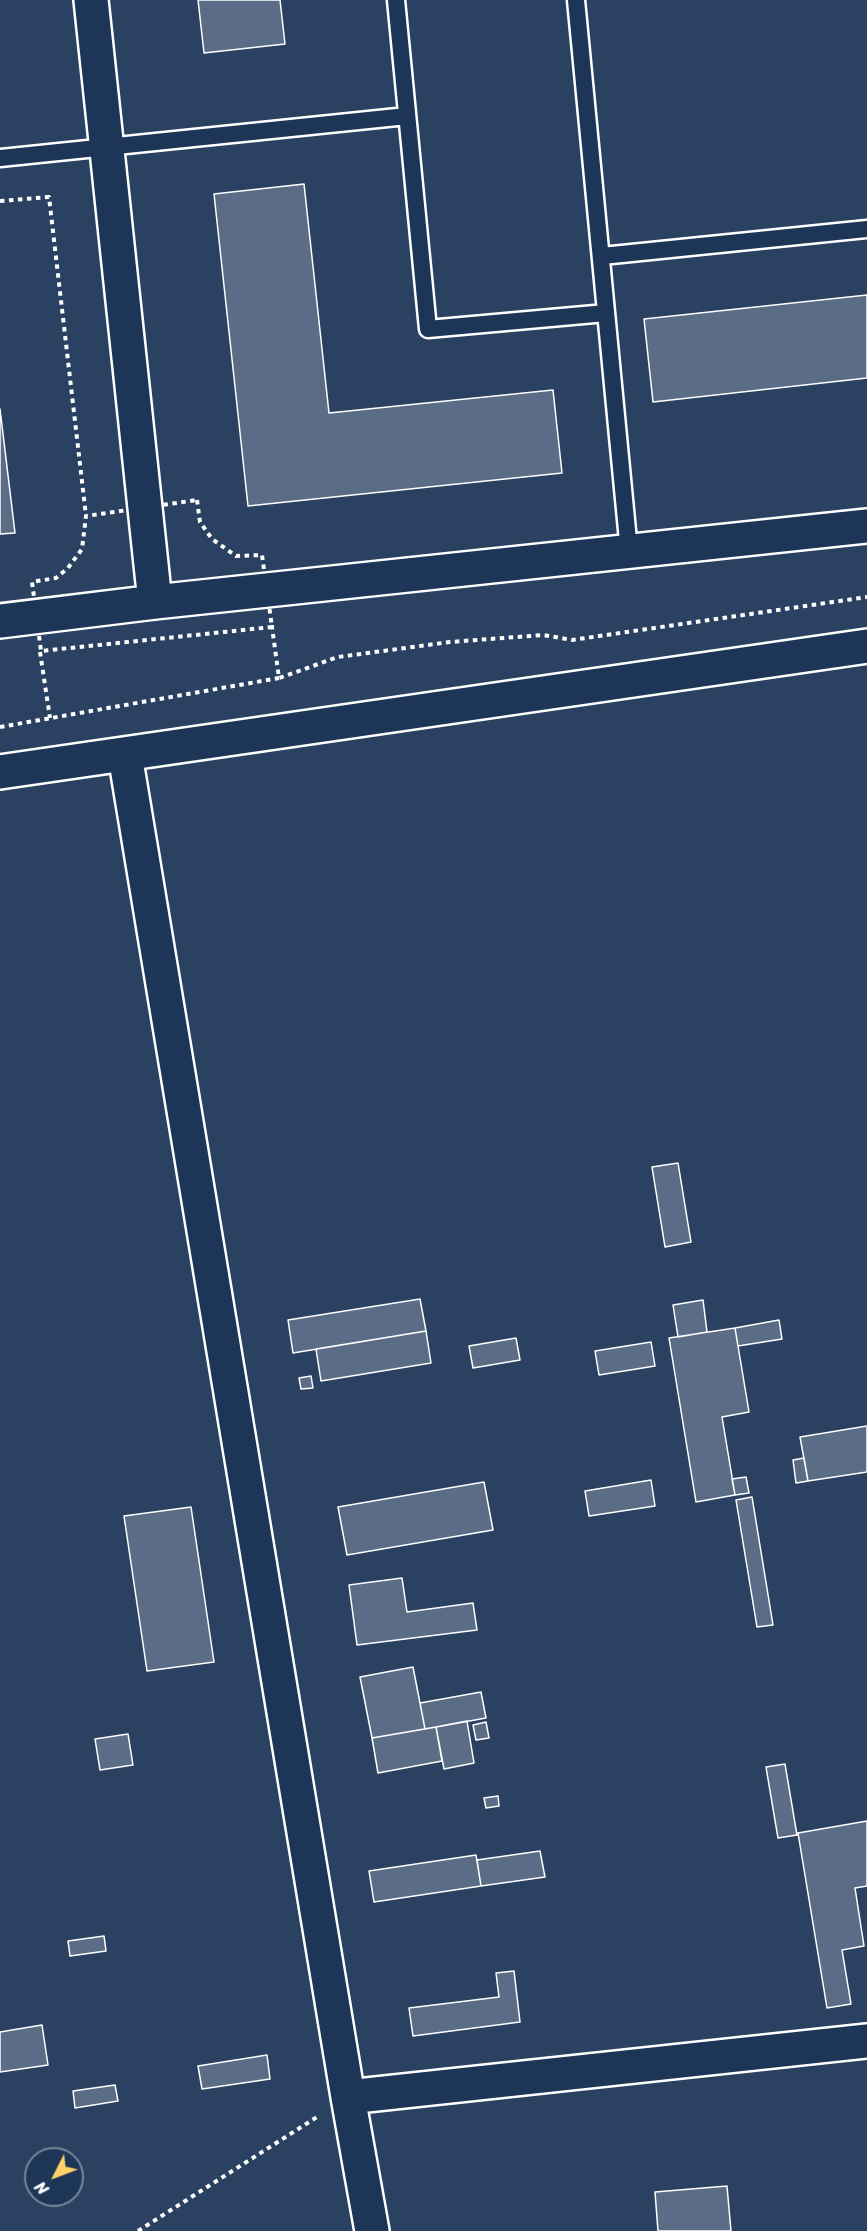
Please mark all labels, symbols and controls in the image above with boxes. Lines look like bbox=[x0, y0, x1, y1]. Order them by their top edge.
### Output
north arrow bbox=[24, 2147, 84, 2207]
text: N bbox=[27, 2174, 56, 2202]

